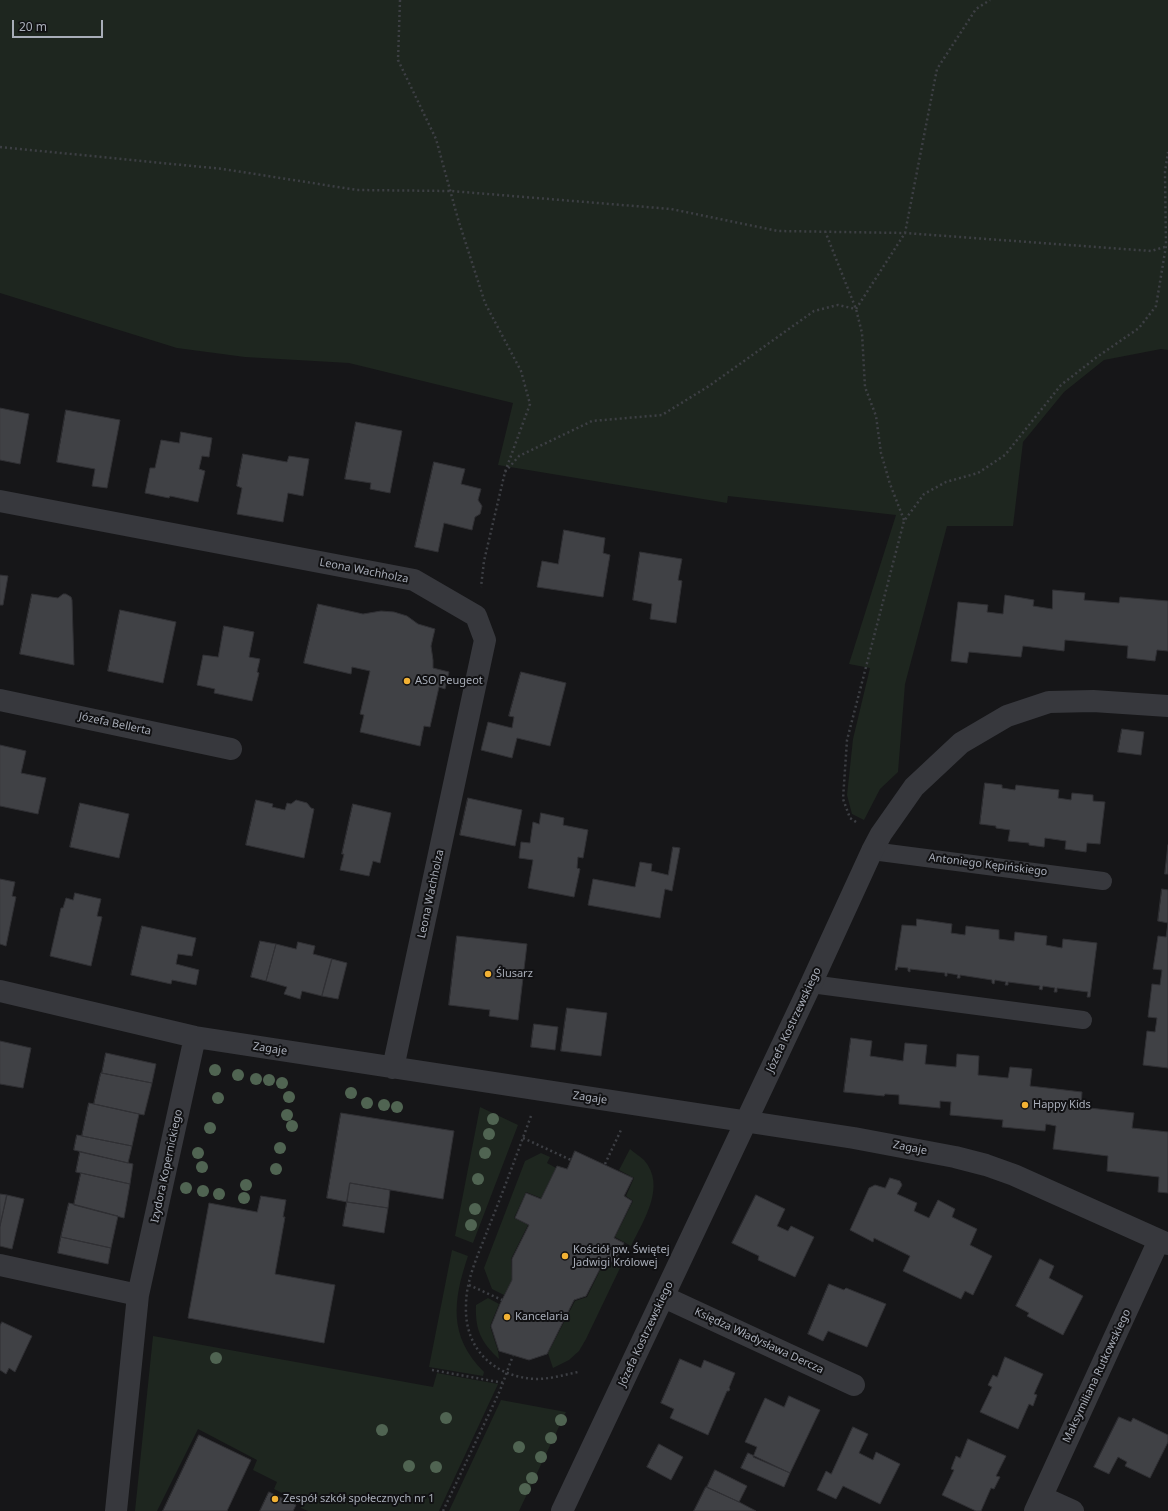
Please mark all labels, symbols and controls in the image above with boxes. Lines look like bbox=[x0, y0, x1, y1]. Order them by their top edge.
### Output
scale bar bbox=[14, 12, 105, 38]
text: 20 m bbox=[19, 18, 47, 35]
street label: Leona Wachholza bbox=[318, 556, 410, 586]
place label: ASO Peugeot bbox=[415, 674, 483, 688]
marker: ASO Peugeot bbox=[402, 676, 412, 686]
street label: Józefa Bellerta bbox=[78, 710, 152, 738]
street label: Leona Wachholza bbox=[415, 848, 447, 940]
street label: Antoniego Kępińskiego bbox=[928, 851, 1048, 879]
street label: Józefa Kostrzewskiego bbox=[764, 965, 824, 1075]
place label: Ślusarz bbox=[496, 967, 533, 981]
marker: Ślusarz bbox=[483, 969, 493, 979]
street label: Zagaje bbox=[252, 1040, 288, 1058]
street label: Zagaje bbox=[572, 1089, 608, 1107]
place label: Happy Kids bbox=[1033, 1098, 1091, 1112]
marker: Happy Kids bbox=[1020, 1100, 1030, 1110]
street label: Izydora Kopernickiego bbox=[149, 1108, 185, 1224]
street label: Zagaje bbox=[892, 1138, 928, 1158]
place label: Kościół pw. Świętej Jadwigi Królowej bbox=[573, 1243, 670, 1269]
marker: Kościół pw. Świętej Jadwigi Królowej bbox=[560, 1251, 570, 1261]
street label: Józefa Kostrzewskiego bbox=[616, 1279, 676, 1389]
street label: Księdza Władysława Dercza bbox=[692, 1305, 826, 1377]
street label: Maksymiliana Rutkowskiego bbox=[1060, 1307, 1134, 1445]
place label: Kancelaria bbox=[515, 1310, 569, 1324]
marker: Kancelaria bbox=[502, 1312, 512, 1322]
place label: Zespół szkół społecznych nr 1 bbox=[283, 1492, 435, 1506]
marker: Zespół szkół społecznych nr 1 bbox=[270, 1494, 280, 1504]

